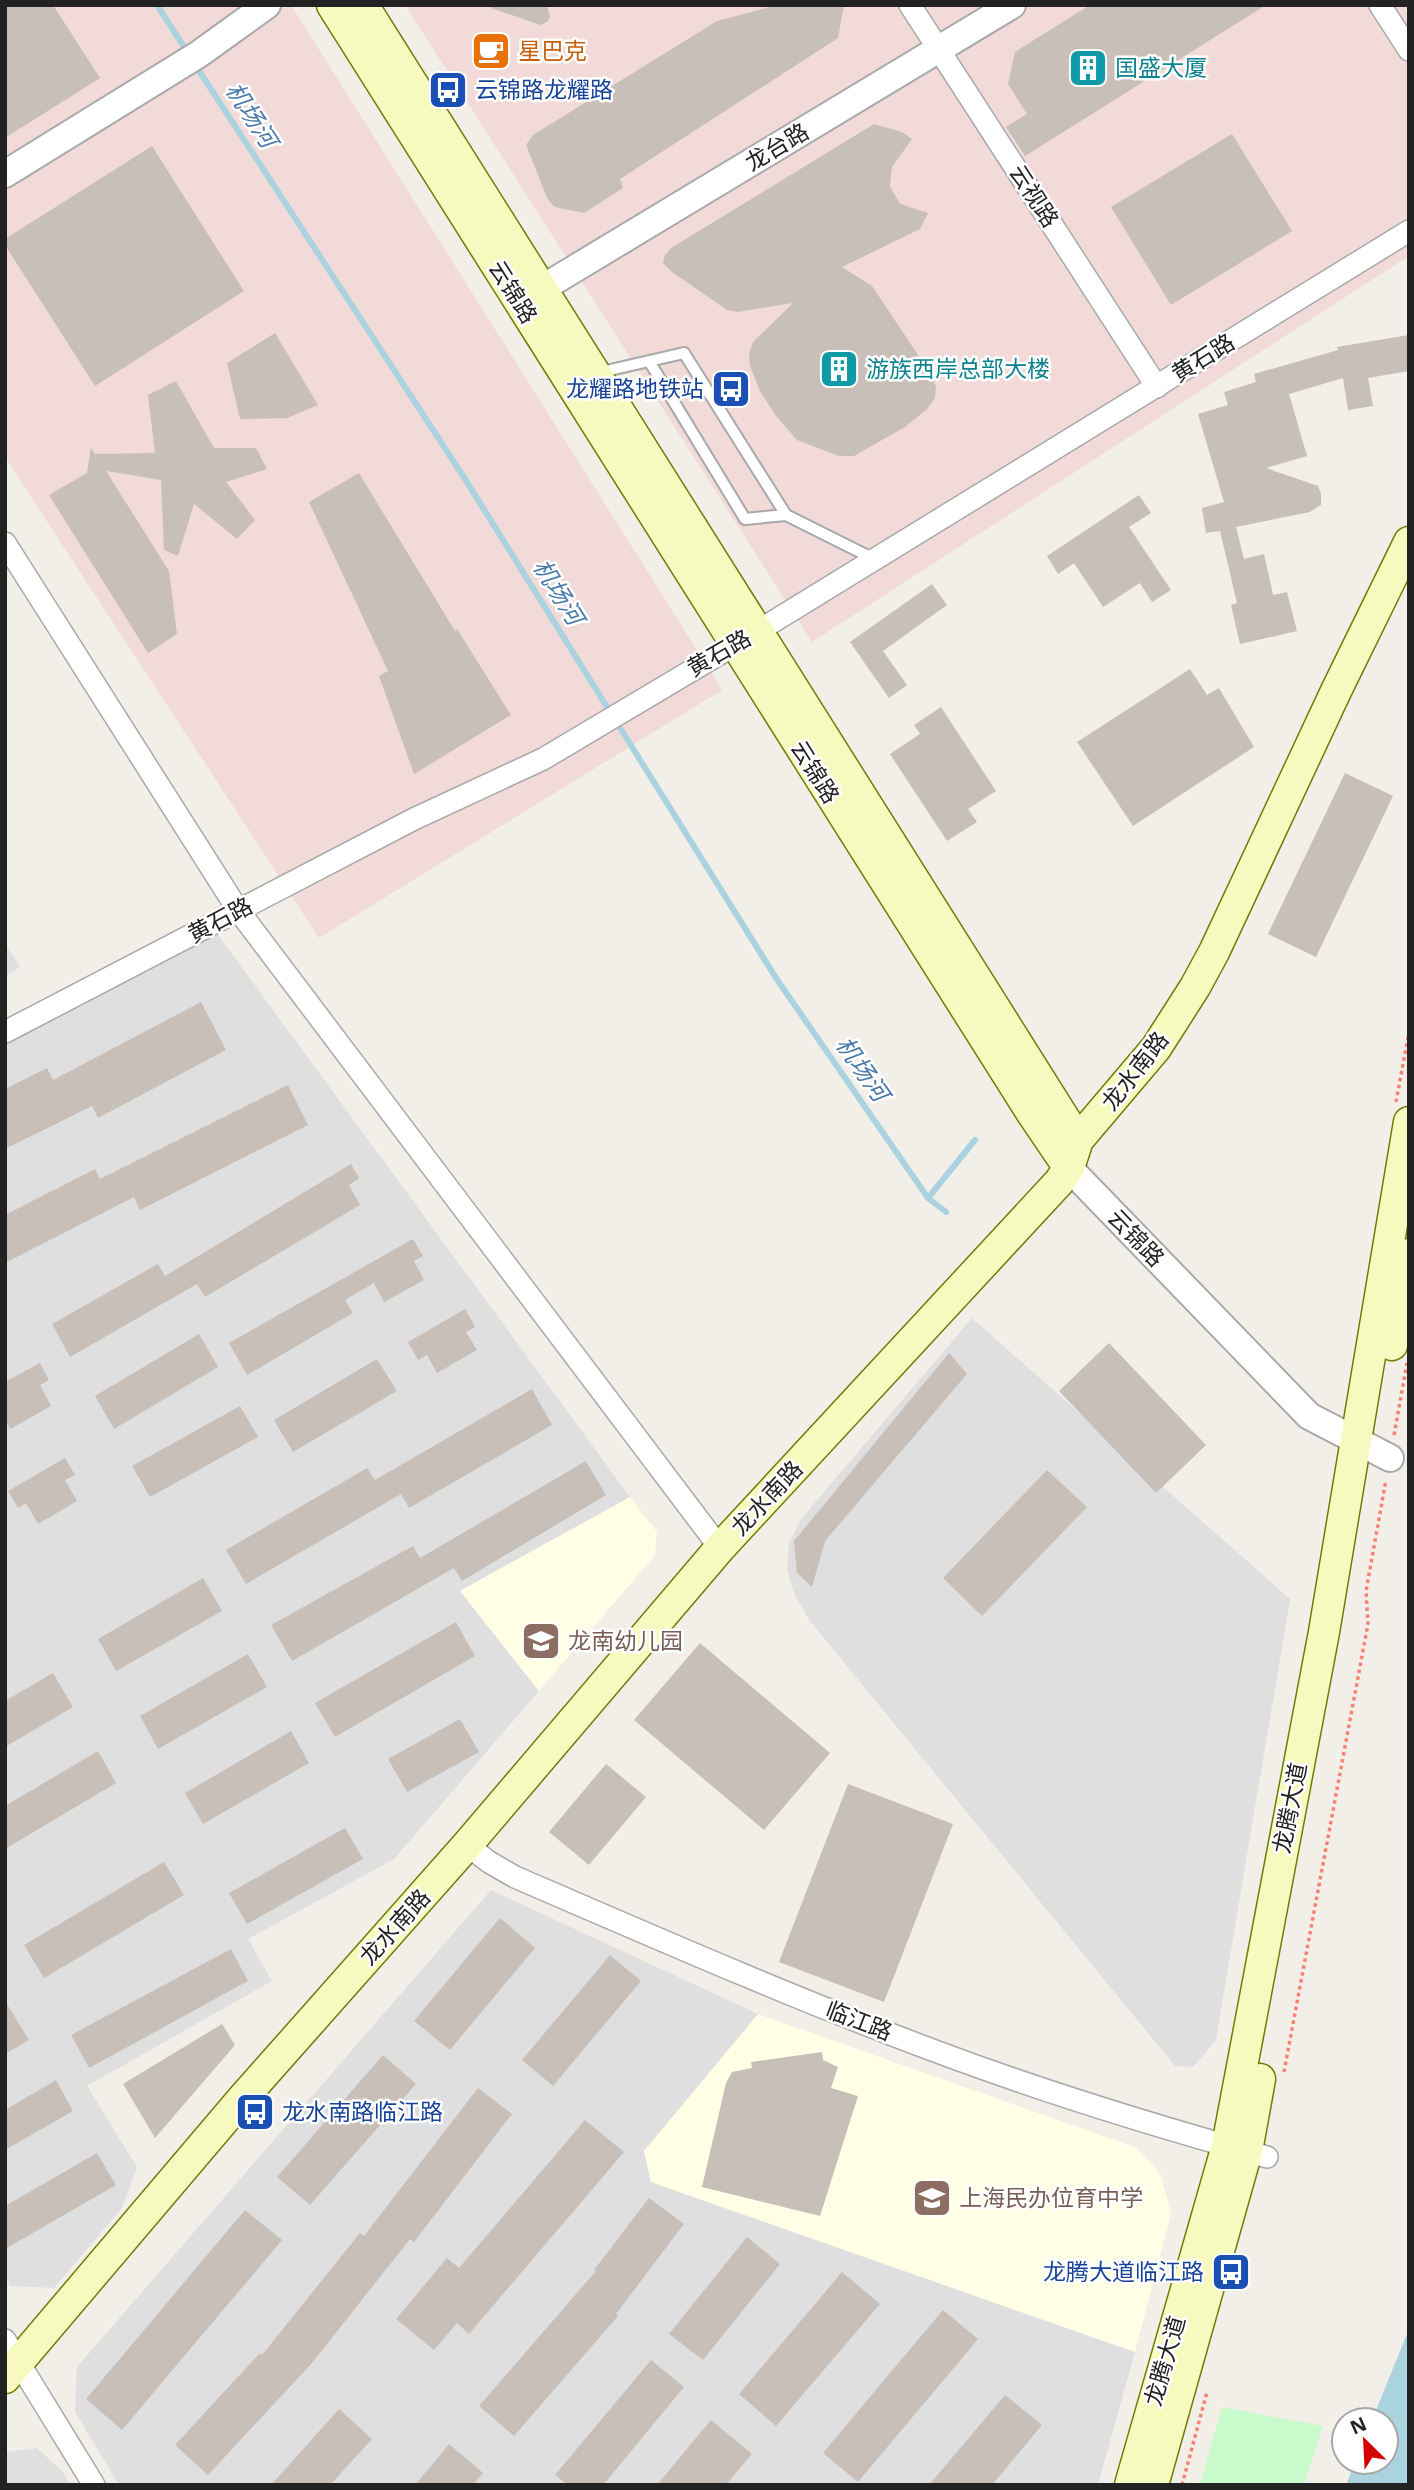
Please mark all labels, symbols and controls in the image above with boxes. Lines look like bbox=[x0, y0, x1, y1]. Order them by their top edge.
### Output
cafe icon: 星巴克 bbox=[470, 30, 512, 72]
place label: 星巴克 bbox=[518, 34, 587, 66]
building icon: 国盛大厦 bbox=[1067, 47, 1109, 89]
place label: 国盛大厦 bbox=[1115, 51, 1207, 83]
bus stop icon: 云锦路龙耀路 bbox=[427, 69, 469, 111]
place label: 云锦路龙耀路 bbox=[475, 73, 613, 105]
water label: 机场河 bbox=[219, 75, 288, 157]
street label: 龙台路 bbox=[739, 115, 814, 178]
street label: 云视路 bbox=[1003, 158, 1067, 233]
street label: 云锦路 bbox=[482, 254, 546, 329]
street label: 黄石路 bbox=[1165, 325, 1240, 389]
building icon: 游族西岸总部大楼 bbox=[818, 348, 860, 390]
place label: 游族西岸总部大楼 bbox=[866, 352, 1050, 384]
bus stop icon: 龙耀路地铁站 bbox=[710, 368, 752, 410]
place label: 龙耀路地铁站 bbox=[566, 372, 704, 404]
water label: 机场河 bbox=[526, 552, 594, 634]
street label: 黄石路 bbox=[681, 621, 756, 683]
street label: 云锦路 bbox=[784, 734, 848, 809]
street label: 黄石路 bbox=[182, 889, 258, 949]
street label: 龙水南路 bbox=[1093, 1024, 1175, 1116]
water label: 机场河 bbox=[829, 1029, 900, 1110]
street label: 云锦路 bbox=[1101, 1201, 1172, 1273]
street label: 龙水南路 bbox=[723, 1453, 809, 1542]
school or university icon: 龙南幼儿园 bbox=[520, 1620, 562, 1662]
place label: 龙南幼儿园 bbox=[568, 1624, 683, 1656]
street label: 龙腾大道 bbox=[1265, 1760, 1314, 1856]
street label: 龙水南路 bbox=[352, 1881, 437, 1971]
street label: 临江路 bbox=[821, 1993, 897, 2047]
bus stop icon: 龙水南路临江路 bbox=[234, 2091, 276, 2133]
place label: 龙水南路临江路 bbox=[282, 2095, 443, 2127]
school or university icon: 上海民办位育中学 bbox=[911, 2177, 953, 2219]
place label: 上海民办位育中学 bbox=[959, 2181, 1143, 2213]
bus stop icon: 龙腾大道临江路 bbox=[1210, 2251, 1252, 2293]
place label: 龙腾大道临江路 bbox=[1043, 2255, 1204, 2287]
street label: 龙腾大道 bbox=[1136, 2312, 1192, 2409]
north arrow bbox=[1330, 2406, 1400, 2476]
text: N bbox=[1346, 2410, 1370, 2440]

